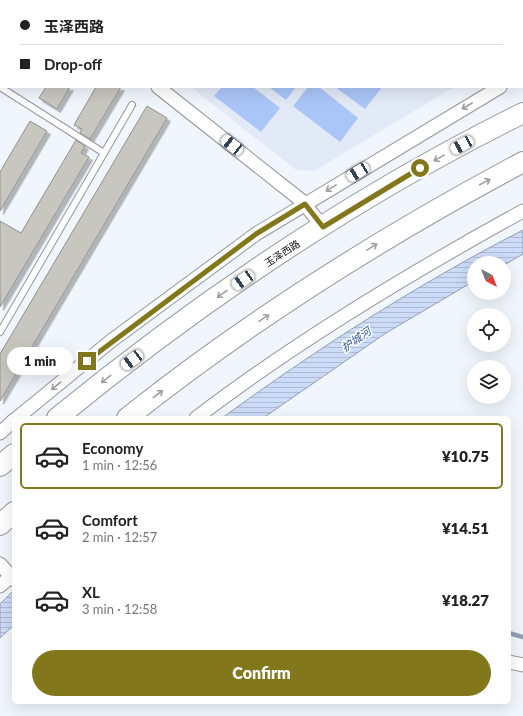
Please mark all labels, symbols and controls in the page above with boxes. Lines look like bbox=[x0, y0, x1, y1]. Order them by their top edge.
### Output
text: 玉泽西路 bbox=[44, 17, 104, 35]
text: Drop-off bbox=[44, 55, 102, 73]
one-way arrow bbox=[461, 103, 473, 111]
car bbox=[219, 133, 245, 157]
car bbox=[449, 134, 475, 156]
one-way arrow bbox=[433, 154, 445, 162]
route start bbox=[411, 159, 429, 177]
car bbox=[345, 161, 371, 183]
one-way arrow bbox=[479, 178, 491, 186]
one-way arrow bbox=[326, 184, 337, 192]
street label: 玉泽西路 bbox=[262, 237, 302, 269]
one-way arrow bbox=[366, 243, 378, 251]
north arrow bbox=[467, 256, 511, 300]
map controls bbox=[467, 256, 511, 404]
car bbox=[230, 268, 256, 292]
one-way arrow bbox=[217, 290, 228, 298]
button: locate bbox=[467, 308, 511, 352]
one-way arrow bbox=[258, 314, 269, 323]
water label: 护城河 bbox=[339, 323, 375, 354]
callout: 1 min bbox=[7, 347, 73, 375]
car bbox=[119, 348, 145, 372]
route end bbox=[78, 352, 96, 370]
text: 1 min bbox=[24, 353, 56, 369]
button: layers bbox=[467, 360, 511, 404]
one-way arrow bbox=[101, 375, 112, 383]
one-way arrow bbox=[50, 382, 61, 390]
one-way arrow bbox=[152, 390, 163, 399]
icon: car bbox=[34, 438, 70, 474]
text: Economy bbox=[82, 439, 143, 457]
text: ¥10.75 bbox=[442, 447, 489, 465]
text: 1 min · 12:56 bbox=[82, 457, 157, 473]
icon: car bbox=[34, 510, 70, 546]
text: Comfort bbox=[82, 511, 138, 529]
text: ¥14.51 bbox=[442, 519, 489, 537]
text: 2 min · 12:57 bbox=[82, 529, 157, 545]
icon: car bbox=[34, 582, 70, 618]
text: XL bbox=[82, 583, 100, 601]
text: ¥18.27 bbox=[442, 591, 489, 609]
text: 3 min · 12:58 bbox=[82, 601, 157, 617]
button: Confirm bbox=[32, 650, 491, 696]

